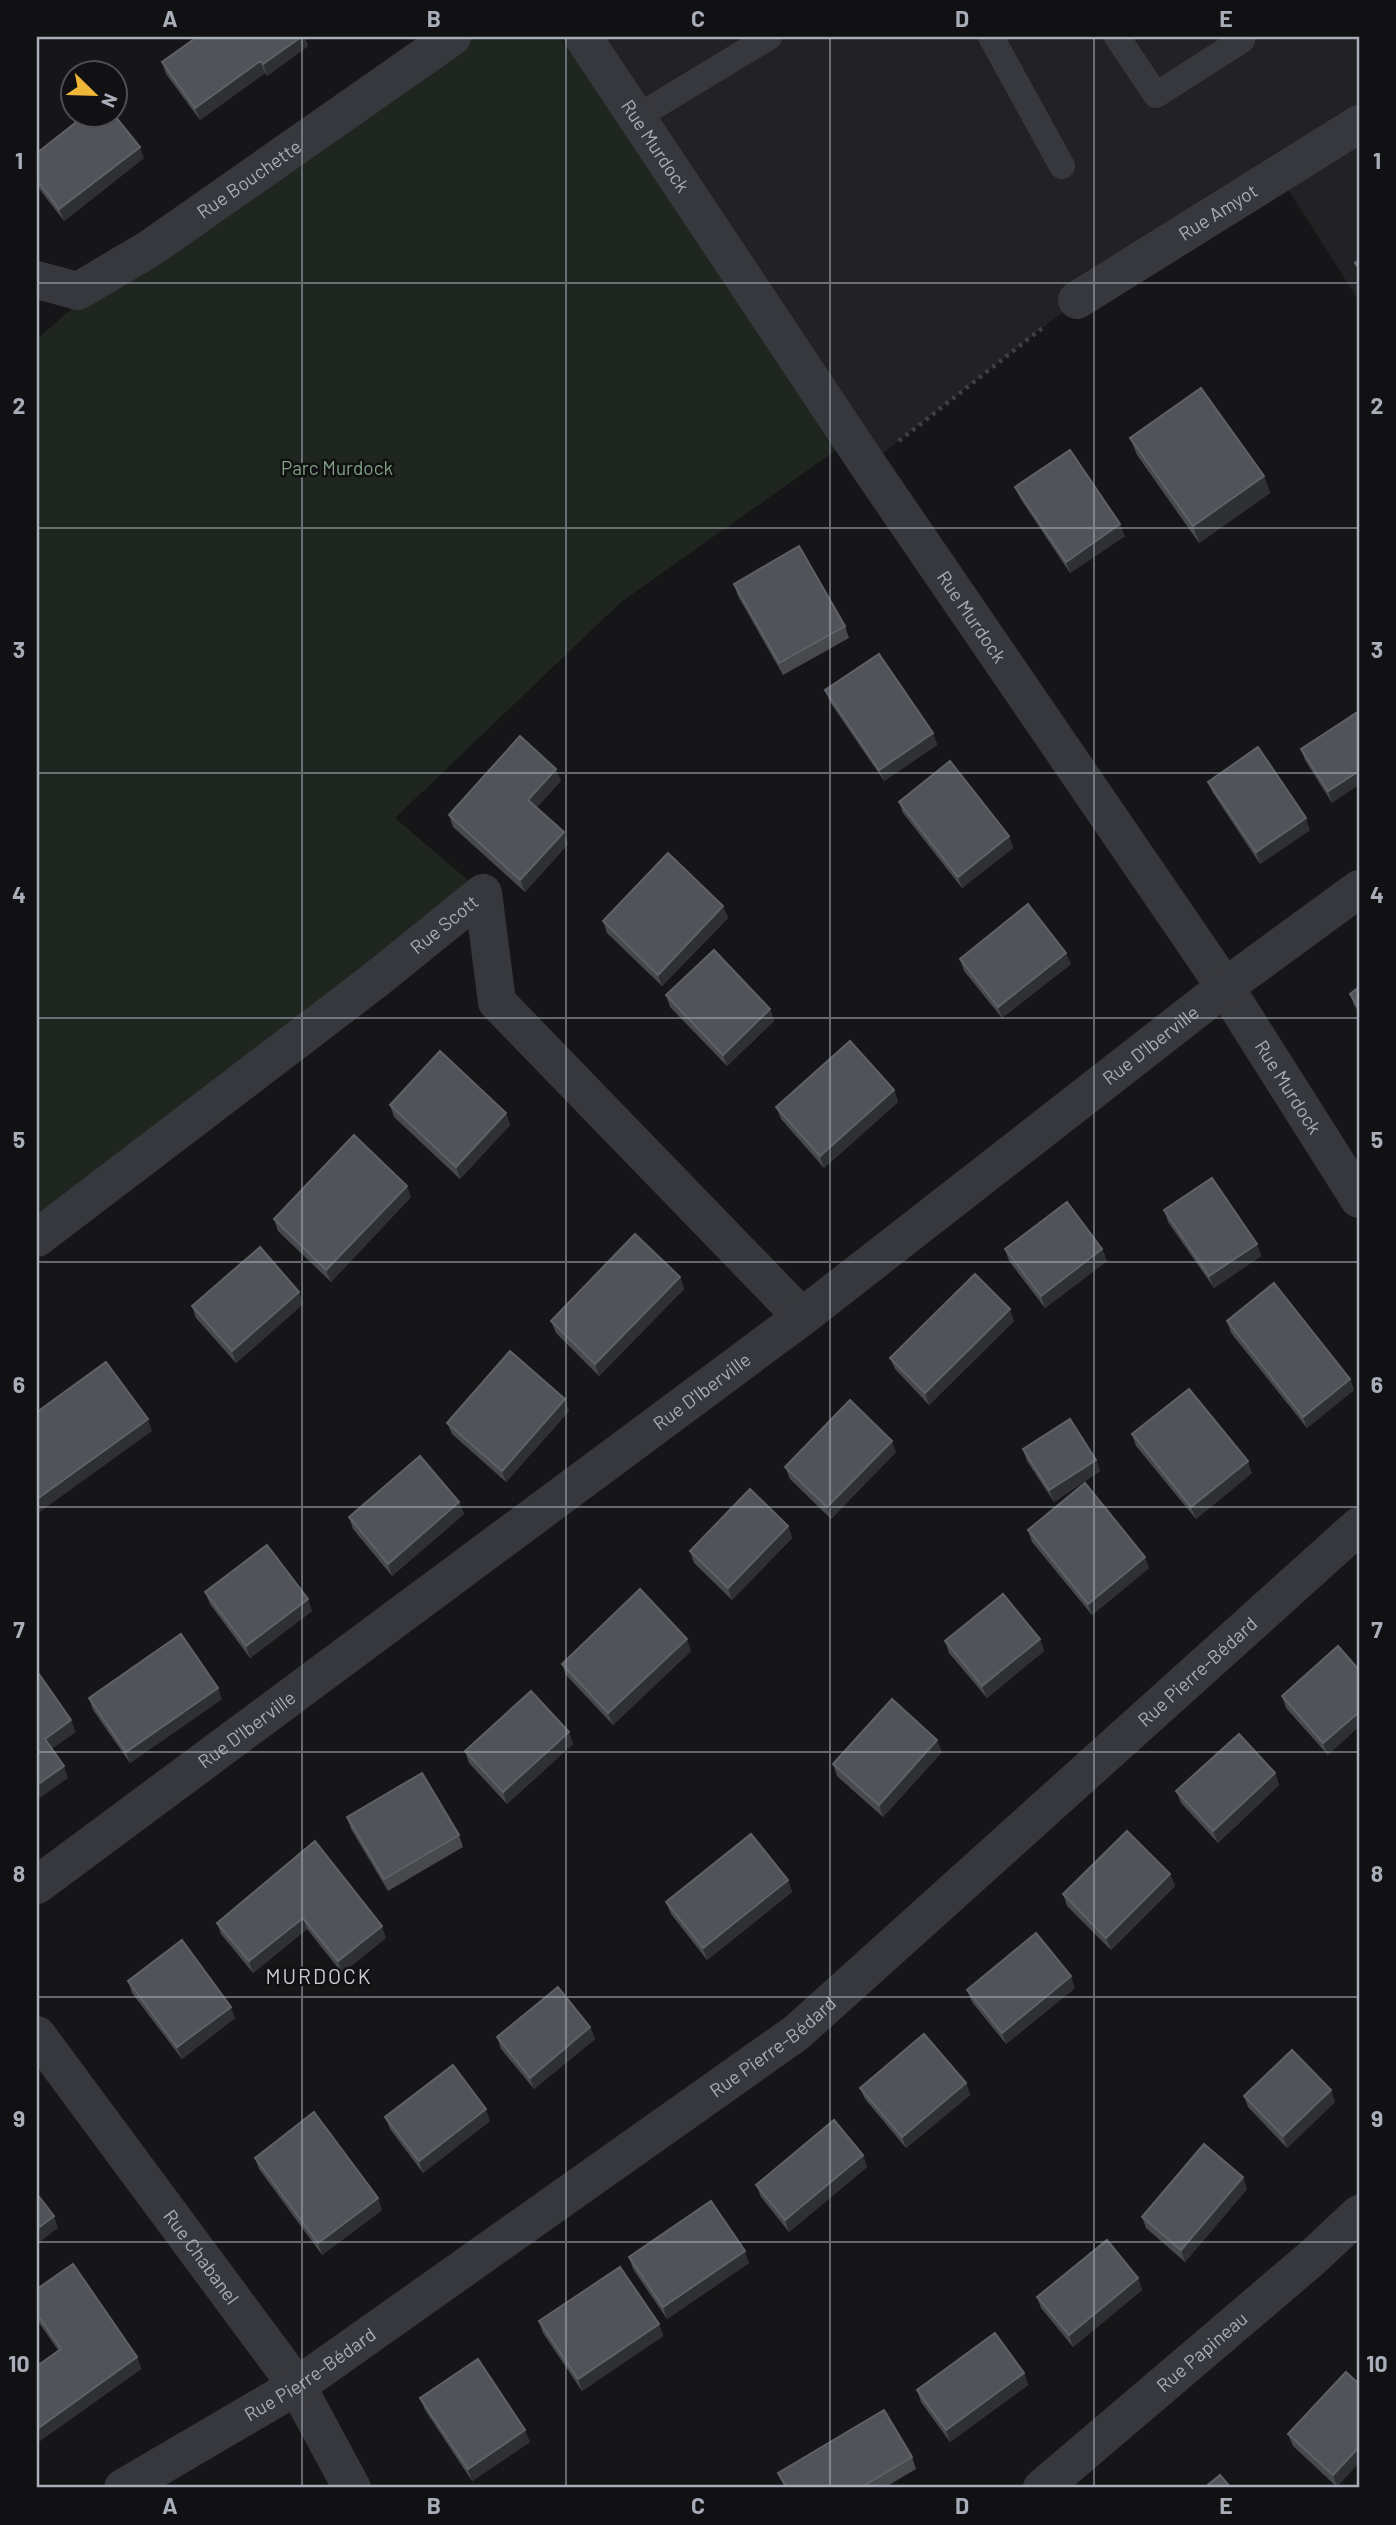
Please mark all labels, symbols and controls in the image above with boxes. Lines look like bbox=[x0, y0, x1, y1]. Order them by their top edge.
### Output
text: A bbox=[162, 4, 178, 32]
text: B bbox=[427, 4, 441, 32]
text: C bbox=[691, 4, 705, 32]
text: D bbox=[955, 4, 969, 32]
text: E bbox=[1219, 4, 1233, 32]
north arrow bbox=[60, 60, 130, 130]
text: N bbox=[97, 91, 123, 111]
street label: Rue Murdock bbox=[617, 95, 695, 196]
street label: Rue Bouchette bbox=[192, 134, 305, 223]
text: 1 bbox=[15, 146, 23, 174]
text: 1 bbox=[1373, 146, 1381, 174]
street label: Rue Amyot bbox=[1174, 179, 1261, 245]
text: 2 bbox=[13, 391, 25, 419]
text: 2 bbox=[1371, 391, 1383, 419]
park label: Parc Murdock bbox=[281, 456, 393, 479]
street label: Rue Murdock bbox=[933, 566, 1012, 667]
text: 3 bbox=[13, 635, 25, 663]
text: 3 bbox=[1371, 635, 1383, 663]
text: 4 bbox=[12, 880, 26, 908]
text: 4 bbox=[1370, 880, 1384, 908]
street label: Rue Scott bbox=[405, 890, 483, 958]
street label: Rue D'Iberville bbox=[1098, 1000, 1203, 1089]
street label: Rue Murdock bbox=[1250, 1036, 1327, 1138]
text: 5 bbox=[13, 1125, 25, 1153]
text: 5 bbox=[1371, 1125, 1383, 1153]
street label: Rue D'Iberville bbox=[648, 1347, 755, 1435]
text: 6 bbox=[13, 1370, 25, 1398]
text: 6 bbox=[1371, 1370, 1383, 1398]
street label: Rue Pierre-Bédard bbox=[1133, 1612, 1261, 1731]
text: 7 bbox=[13, 1615, 25, 1643]
text: 7 bbox=[1371, 1615, 1383, 1643]
street label: Rue D'Iberville bbox=[193, 1685, 300, 1773]
text: 8 bbox=[13, 1859, 25, 1887]
text: 8 bbox=[1371, 1859, 1383, 1887]
district label: MURDOCK bbox=[265, 1963, 373, 1988]
street label: Rue Pierre-Bédard bbox=[705, 1991, 840, 2102]
text: 9 bbox=[13, 2104, 25, 2132]
text: 9 bbox=[1371, 2104, 1383, 2132]
street label: Rue Chabanel bbox=[159, 2205, 244, 2308]
street label: Rue Papineau bbox=[1151, 2306, 1252, 2397]
street label: Rue Pierre-Bédard bbox=[240, 2322, 380, 2425]
text: 10 bbox=[8, 2349, 30, 2377]
text: 10 bbox=[1366, 2349, 1388, 2377]
text: A bbox=[162, 2491, 178, 2519]
text: B bbox=[427, 2491, 441, 2519]
text: C bbox=[691, 2491, 705, 2519]
text: D bbox=[955, 2491, 969, 2519]
text: E bbox=[1219, 2491, 1233, 2519]

